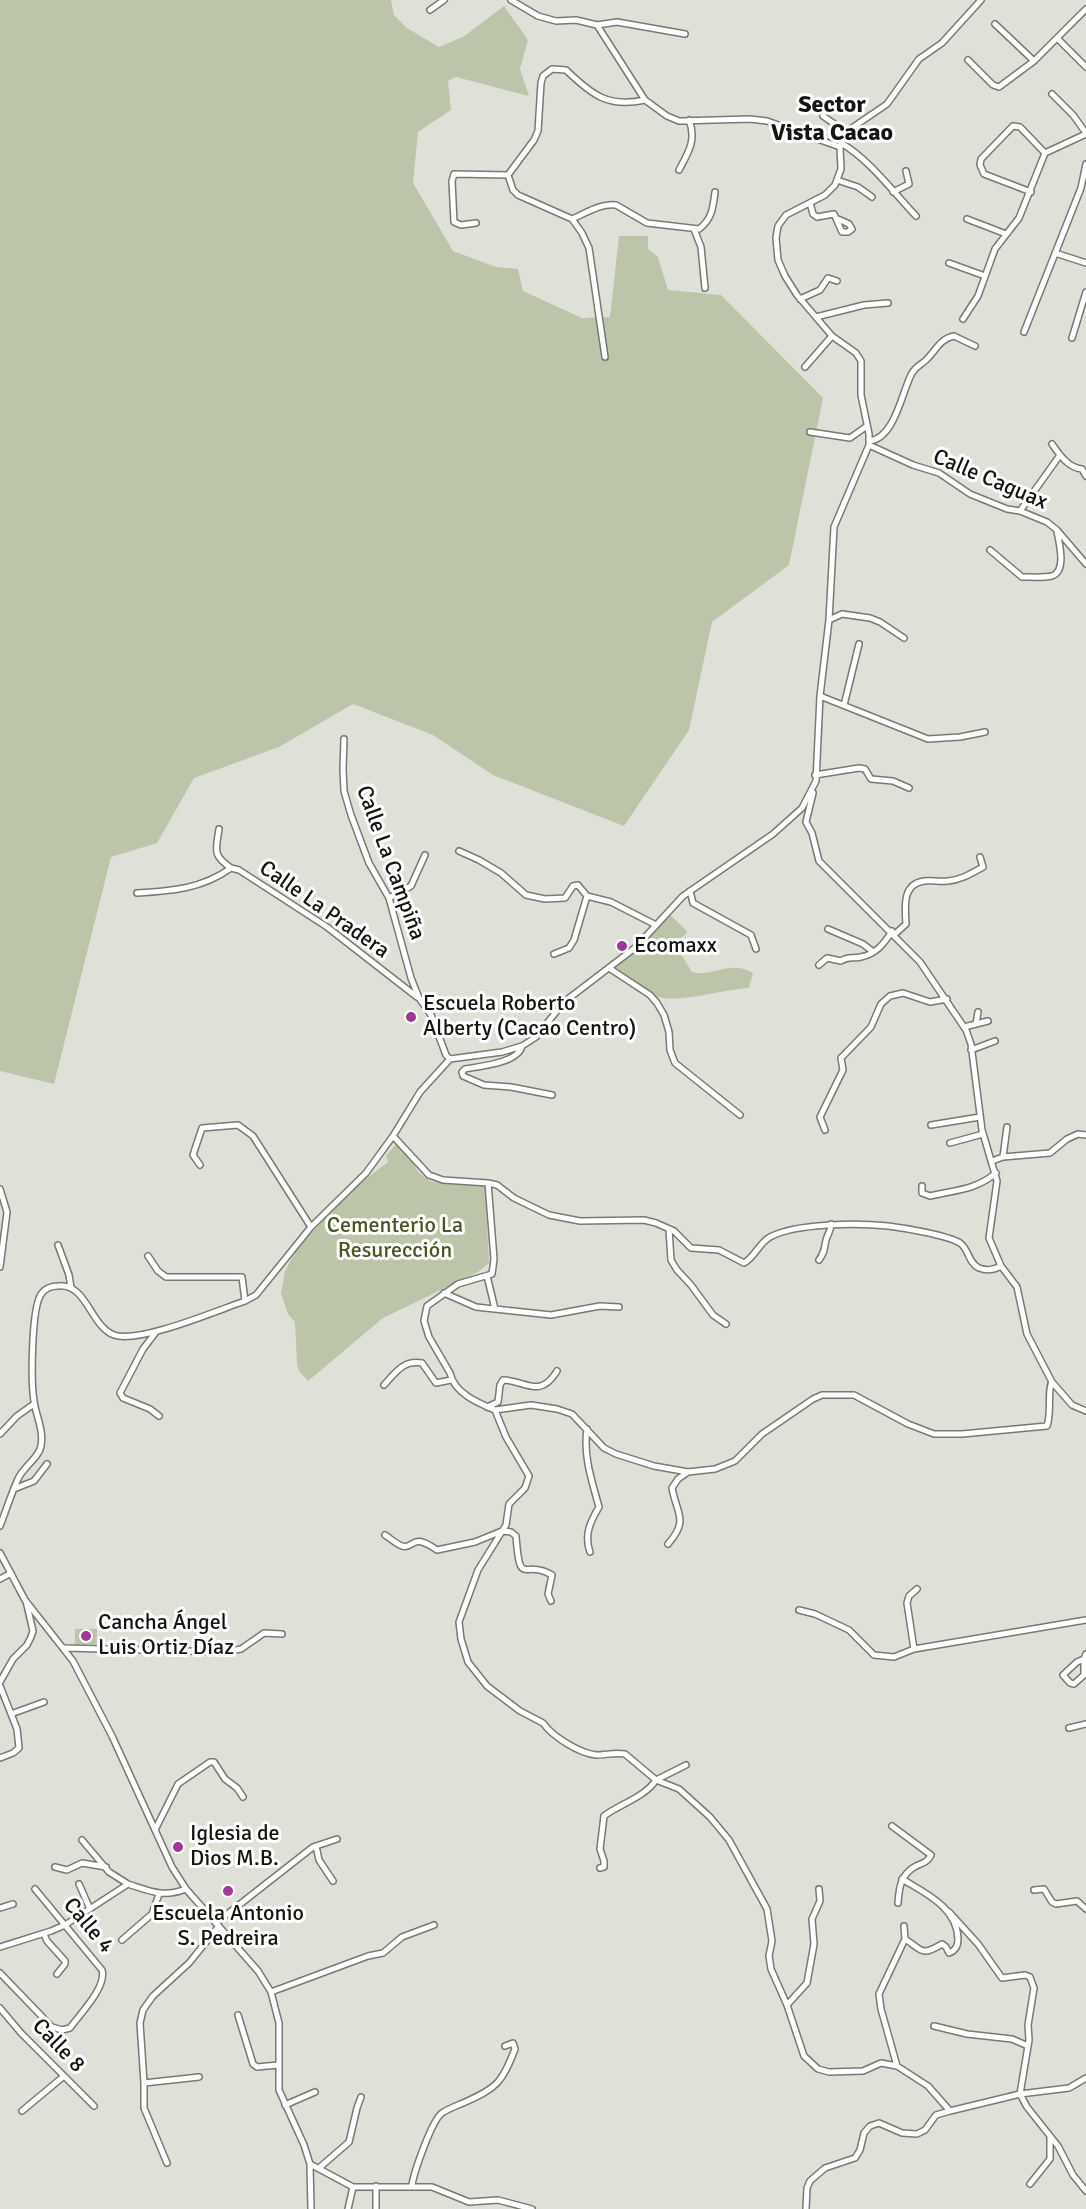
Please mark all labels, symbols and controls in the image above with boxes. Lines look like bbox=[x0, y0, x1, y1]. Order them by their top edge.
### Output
district label: Sector Vista Cacao bbox=[771, 92, 893, 148]
street label: Calle Caguax bbox=[929, 444, 1051, 516]
street label: Calle La Campiña bbox=[350, 782, 430, 944]
street label: Calle La Pradera bbox=[254, 855, 394, 965]
place label: Ecomaxx bbox=[634, 933, 717, 959]
marker: Ecomaxx bbox=[615, 939, 629, 953]
place label: Escuela Roberto Alberty (Cacao Centro) bbox=[423, 991, 636, 1042]
marker: Escuela Roberto Alberty (Cacao Centro) bbox=[404, 1010, 418, 1024]
park label: Cementerio La Resurección bbox=[327, 1213, 463, 1264]
place label: Cancha Ángel Luis Ortiz Díaz bbox=[98, 1610, 234, 1662]
marker: Cancha Ángel Luis Ortiz Díaz bbox=[79, 1629, 93, 1643]
place label: Iglesia de Dios M.B. bbox=[190, 1821, 280, 1873]
marker: Iglesia de Dios M.B. bbox=[171, 1840, 185, 1854]
marker: Escuela Antonio S. Pedreira bbox=[221, 1884, 235, 1898]
street label: Calle 4 bbox=[57, 1893, 119, 1959]
place label: Escuela Antonio S. Pedreira bbox=[152, 1901, 304, 1952]
street label: Calle 8 bbox=[26, 2014, 90, 2078]

